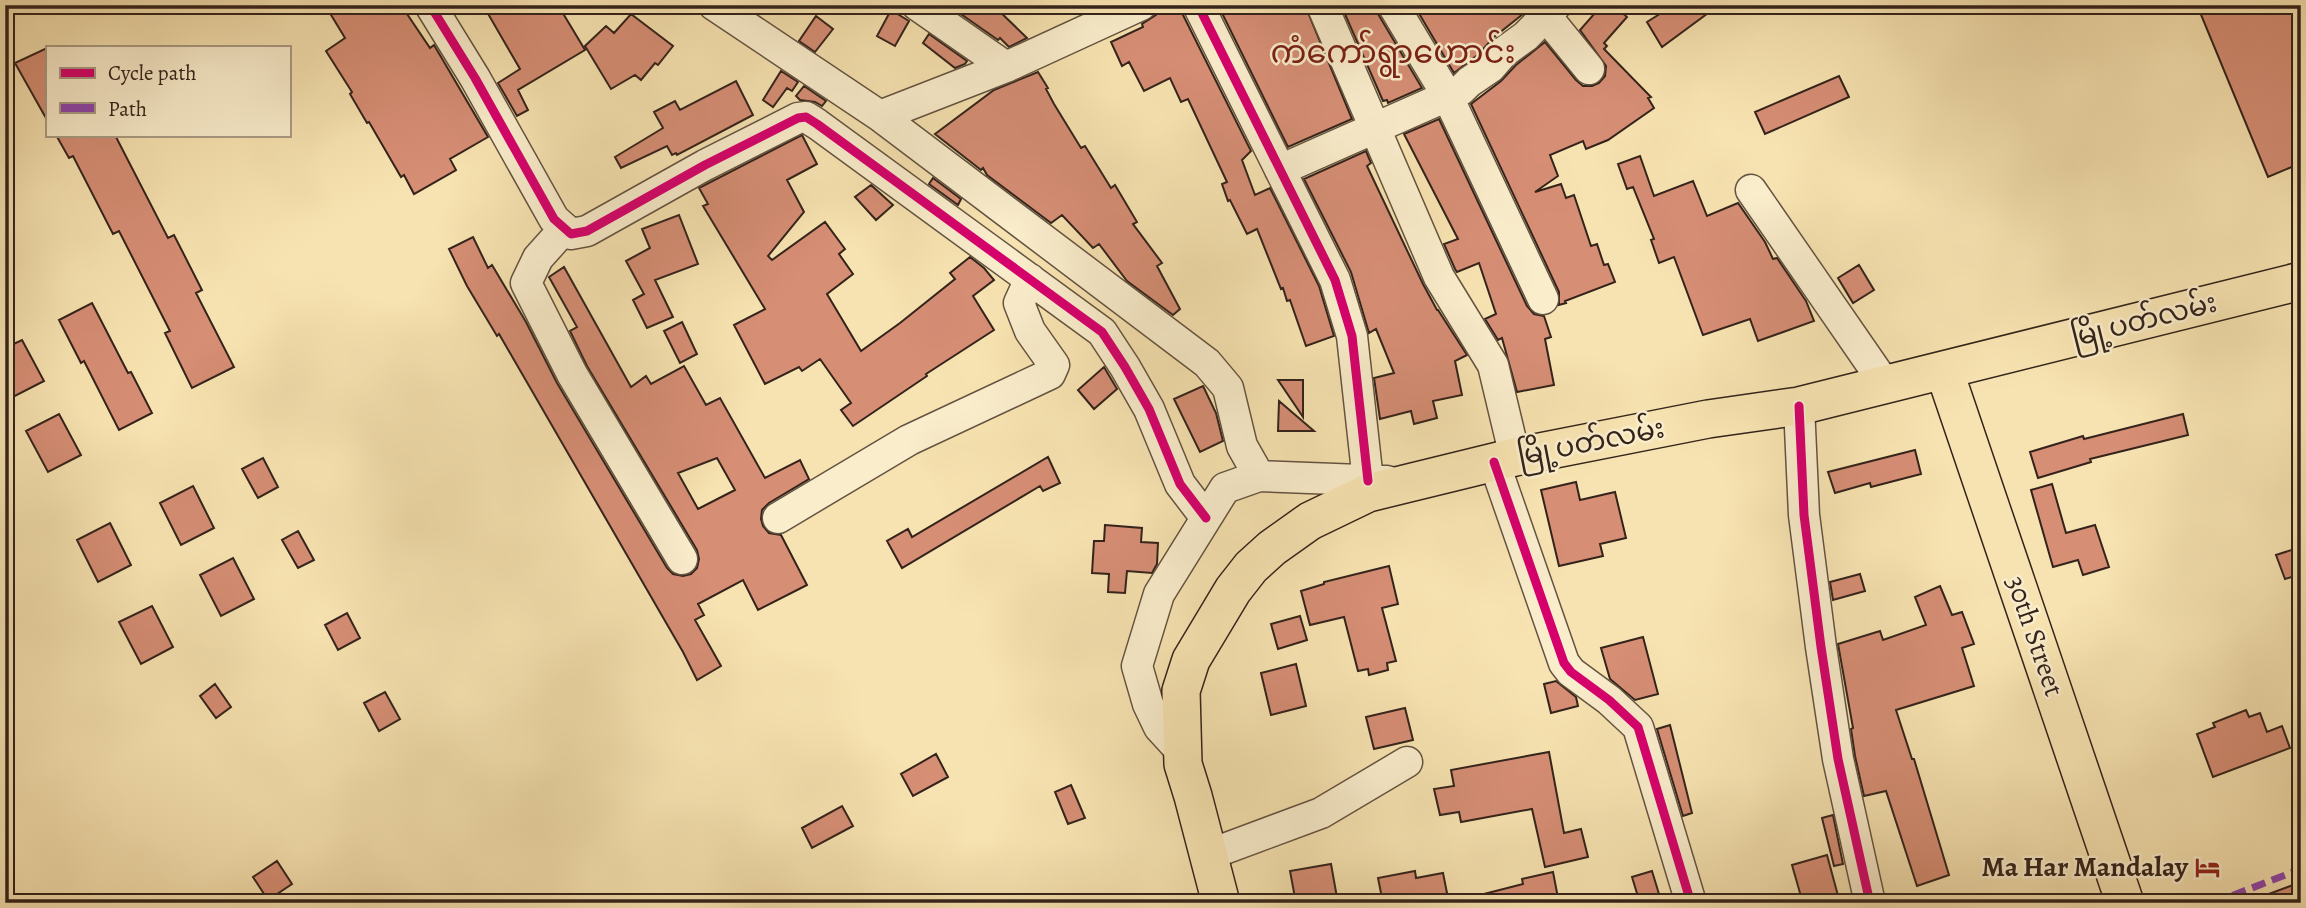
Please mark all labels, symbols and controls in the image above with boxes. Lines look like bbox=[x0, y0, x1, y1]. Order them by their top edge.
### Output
district label: ကံကော်ရွာဟောင်း bbox=[1270, 29, 1516, 78]
legend bbox=[46, 46, 290, 136]
text: Cycle path bbox=[108, 59, 197, 87]
text: Path bbox=[108, 95, 147, 123]
street label: မြို့ပတ်လမ်း bbox=[2067, 284, 2222, 359]
street label: မြို့ပတ်လမ်း bbox=[1514, 409, 1668, 478]
street label: 30th Street bbox=[1997, 571, 2073, 701]
place label: Ma Har Mandalay bbox=[1981, 848, 2189, 886]
hotel icon: Ma Har Mandalay bbox=[2194, 853, 2222, 881]

